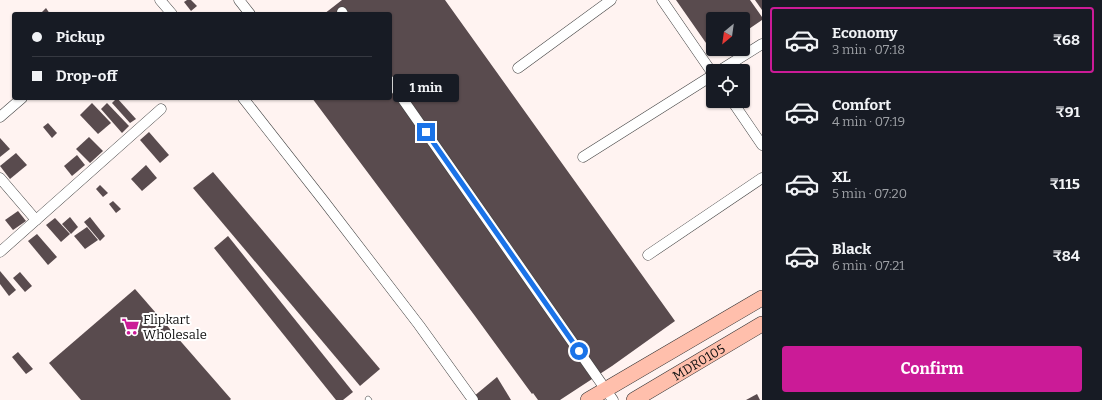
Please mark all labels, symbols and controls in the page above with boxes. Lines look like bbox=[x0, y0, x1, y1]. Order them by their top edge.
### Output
north arrow bbox=[706, 12, 750, 56]
map controls bbox=[706, 12, 750, 108]
icon: car bbox=[784, 22, 820, 58]
text: Economy bbox=[832, 24, 898, 42]
text: Pickup bbox=[56, 28, 105, 46]
text: ₹68 bbox=[1053, 31, 1080, 49]
text: 3 min · 07:18 bbox=[832, 42, 905, 57]
button: locate bbox=[706, 64, 750, 108]
text: Drop-off bbox=[56, 67, 117, 85]
callout: 1 min bbox=[393, 74, 459, 102]
text: 1 min bbox=[410, 80, 442, 95]
icon: car bbox=[784, 94, 820, 130]
text: Comfort bbox=[832, 96, 891, 114]
text: ₹91 bbox=[1055, 103, 1080, 121]
text: 4 min · 07:19 bbox=[832, 114, 905, 129]
route end bbox=[417, 123, 435, 141]
icon: car bbox=[784, 166, 820, 202]
text: XL bbox=[832, 168, 851, 186]
text: ₹115 bbox=[1049, 175, 1080, 193]
text: 5 min · 07:20 bbox=[832, 186, 907, 201]
icon: car bbox=[784, 238, 820, 274]
text: Black bbox=[832, 240, 871, 258]
text: ₹84 bbox=[1052, 247, 1080, 265]
text: 6 min · 07:21 bbox=[832, 258, 905, 273]
place label: Flipkart Wholesale bbox=[143, 312, 207, 342]
supermarket icon: Flipkart Wholesale bbox=[120, 316, 140, 336]
street label: MDR0105 bbox=[670, 341, 728, 383]
route start bbox=[570, 342, 588, 360]
button: Confirm bbox=[782, 346, 1082, 392]

